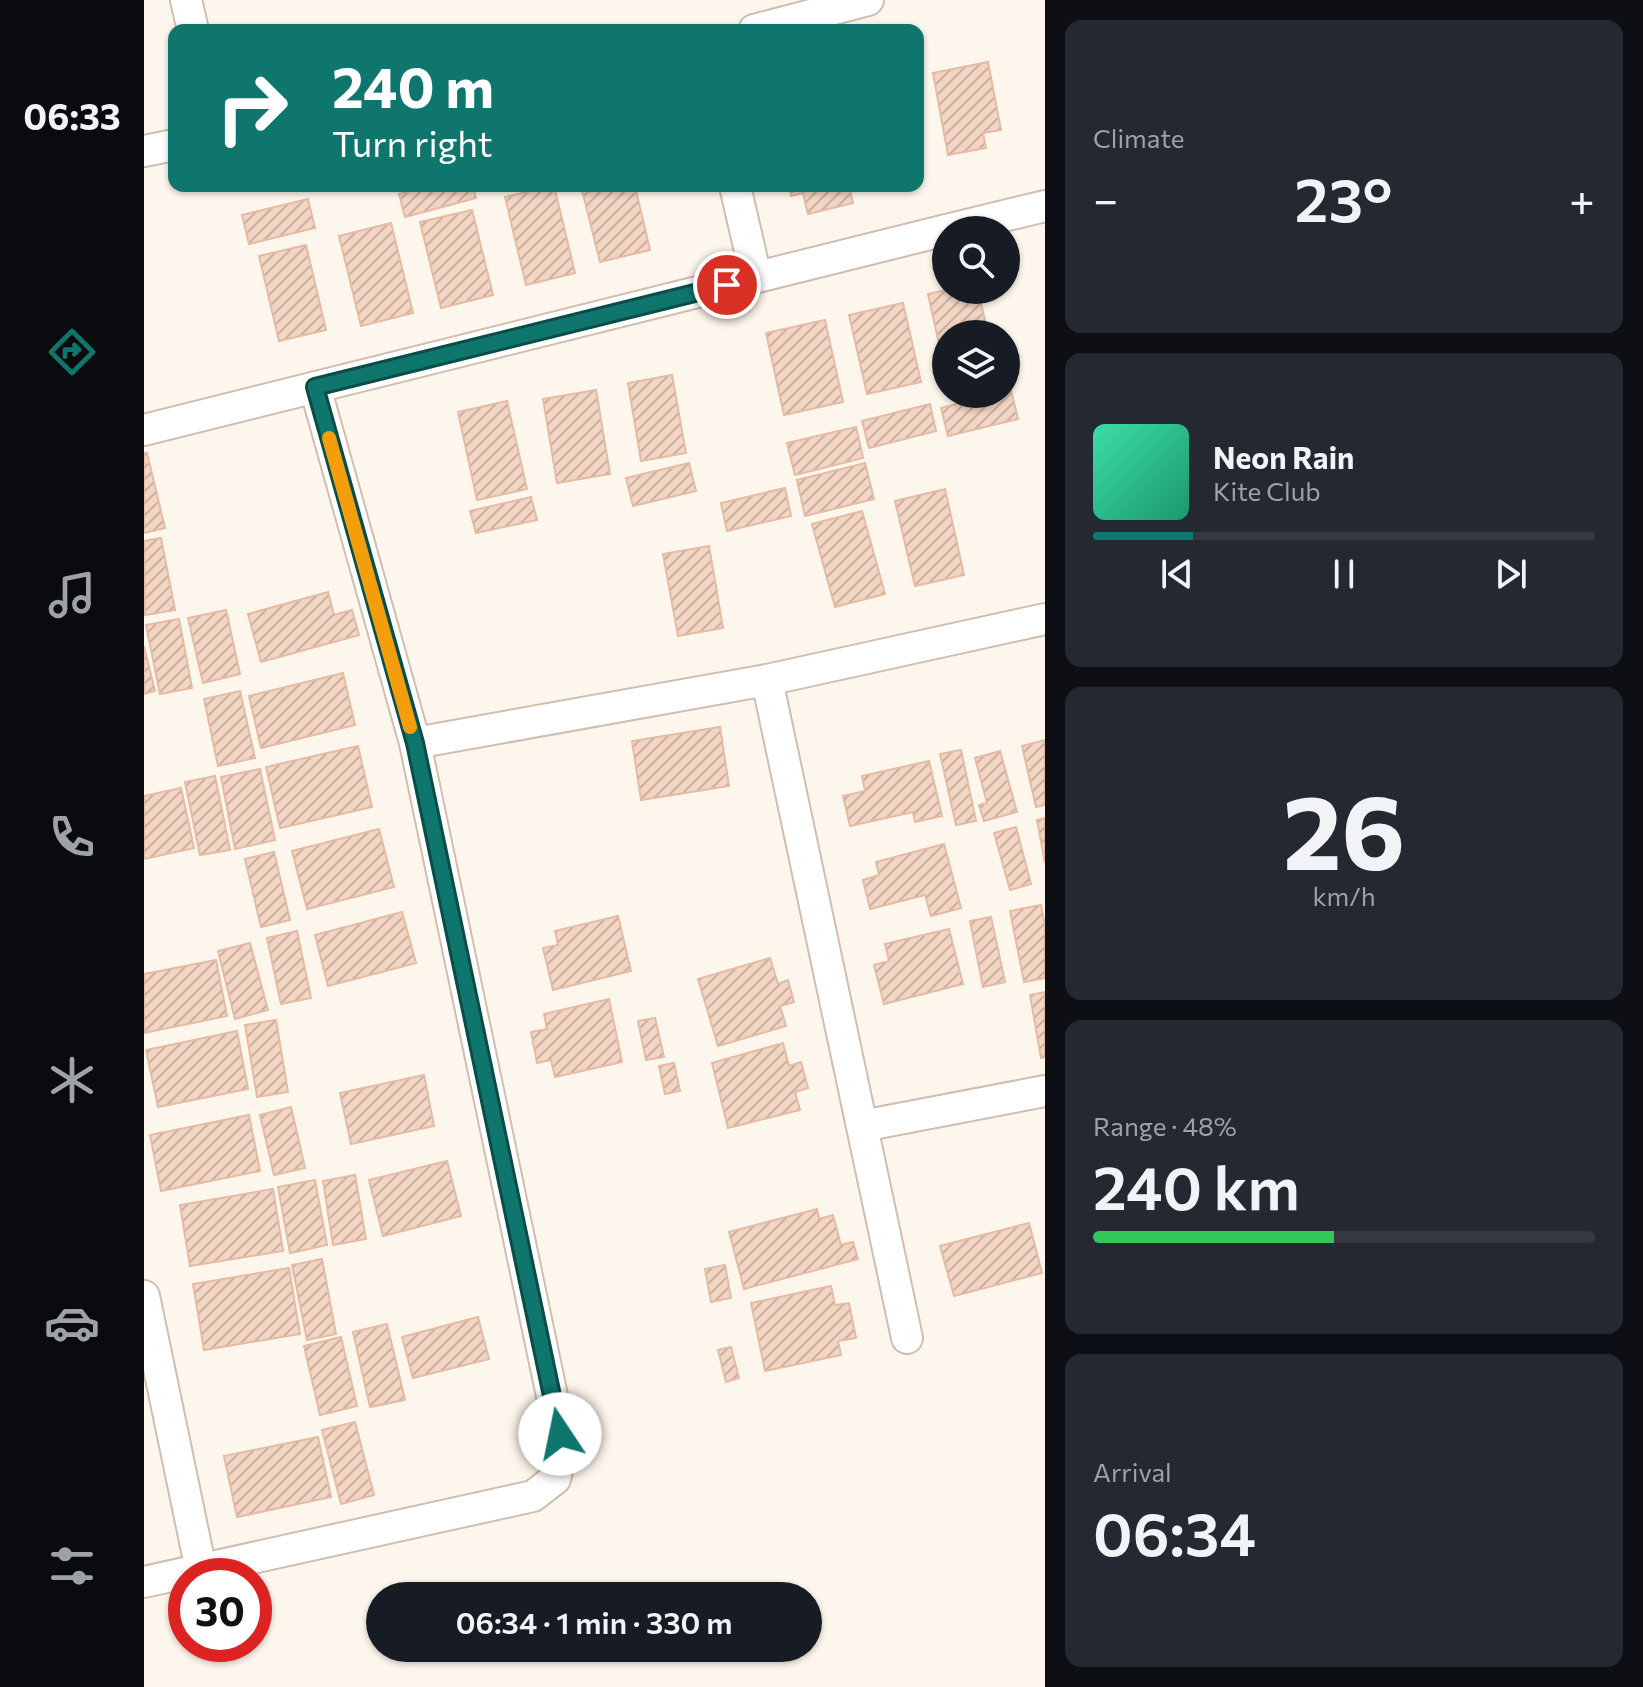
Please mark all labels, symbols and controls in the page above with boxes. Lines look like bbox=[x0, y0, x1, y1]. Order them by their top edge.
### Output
text: 240 m bbox=[332, 51, 494, 120]
icon: right bbox=[200, 56, 304, 160]
text: 06:33 bbox=[23, 93, 121, 137]
text: Turn right bbox=[332, 120, 493, 164]
text: Climate bbox=[1093, 122, 1185, 153]
text: 23° bbox=[1295, 161, 1393, 234]
text: − bbox=[1093, 171, 1118, 225]
text: + bbox=[1569, 171, 1595, 225]
map controls bbox=[932, 216, 1020, 408]
button: search bbox=[932, 216, 1020, 304]
pin bbox=[693, 251, 761, 319]
icon: arrive bbox=[705, 263, 749, 307]
button: layers bbox=[932, 320, 1020, 408]
icon: directions bbox=[44, 324, 100, 380]
text: Neon Rain bbox=[1213, 438, 1354, 475]
text: Kite Club bbox=[1213, 475, 1321, 506]
icon: previous bbox=[1155, 552, 1199, 596]
icon: pause bbox=[1322, 552, 1366, 596]
icon: next bbox=[1489, 552, 1533, 596]
icon: music bbox=[44, 567, 100, 623]
text: 26 bbox=[1283, 764, 1405, 891]
icon: phone bbox=[44, 809, 100, 865]
text: km/h bbox=[1312, 880, 1376, 911]
icon: climate bbox=[44, 1052, 100, 1108]
text: Range · 48% bbox=[1093, 1110, 1237, 1141]
text: 240 km bbox=[1093, 1149, 1300, 1222]
icon: car bbox=[44, 1295, 100, 1351]
position arrow bbox=[518, 1392, 602, 1476]
text: Arrival bbox=[1093, 1456, 1172, 1487]
text: 06:34 bbox=[1093, 1495, 1256, 1568]
icon: filters bbox=[44, 1538, 100, 1594]
speed limit sign: 30 bbox=[168, 1558, 272, 1662]
text: 06:34 · 1 min · 330 m bbox=[456, 1603, 732, 1640]

